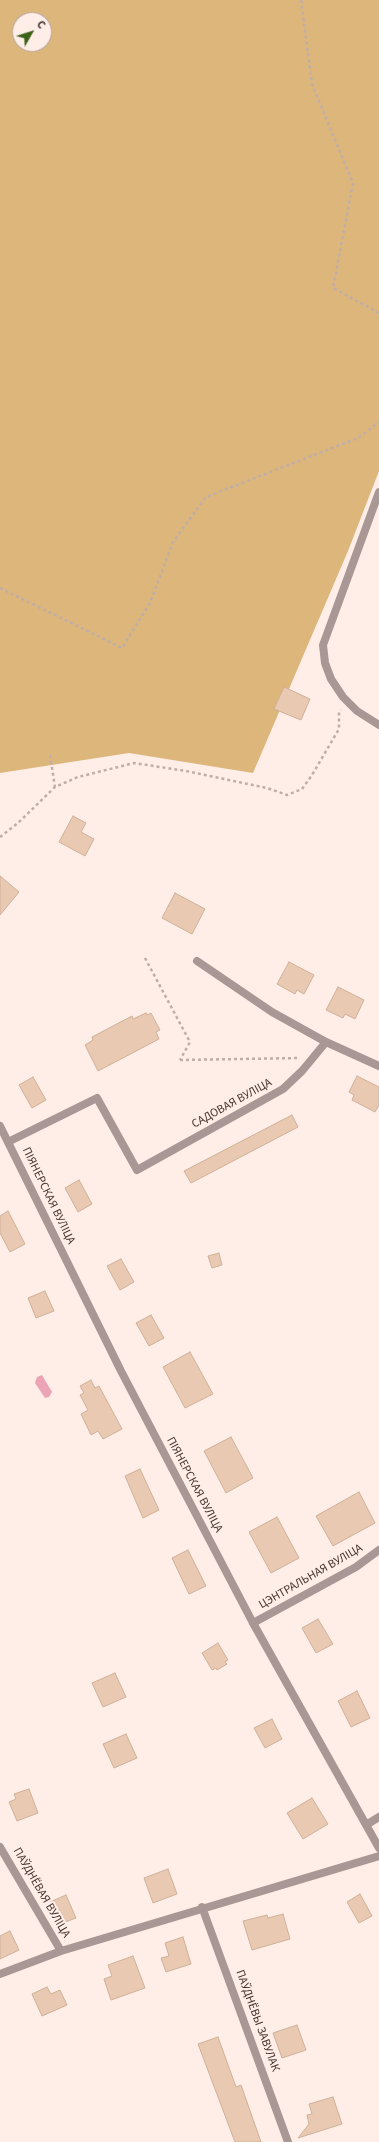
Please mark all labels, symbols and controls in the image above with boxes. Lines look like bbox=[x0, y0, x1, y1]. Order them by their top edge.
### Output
north arrow bbox=[12, 12, 52, 52]
text: С bbox=[33, 18, 49, 32]
street label: САДОВАЯ ВУЛІЦА bbox=[189, 1076, 275, 1132]
street label: ПІЯНЕРСКАЯ ВУЛІЦА bbox=[18, 1145, 78, 1247]
street label: ПІЯНЕРСКАЯ ВУЛІЦА bbox=[163, 1435, 225, 1535]
street label: ЦЭНТРАЛЬНАЯ ВУЛІЦА bbox=[257, 1541, 365, 1613]
street label: ПАЎДНЁВАЯ ВУЛІЦА bbox=[9, 1845, 73, 1941]
street label: ПАЎДНЁВЫ ЗАВУЛАК bbox=[232, 1968, 282, 2074]

